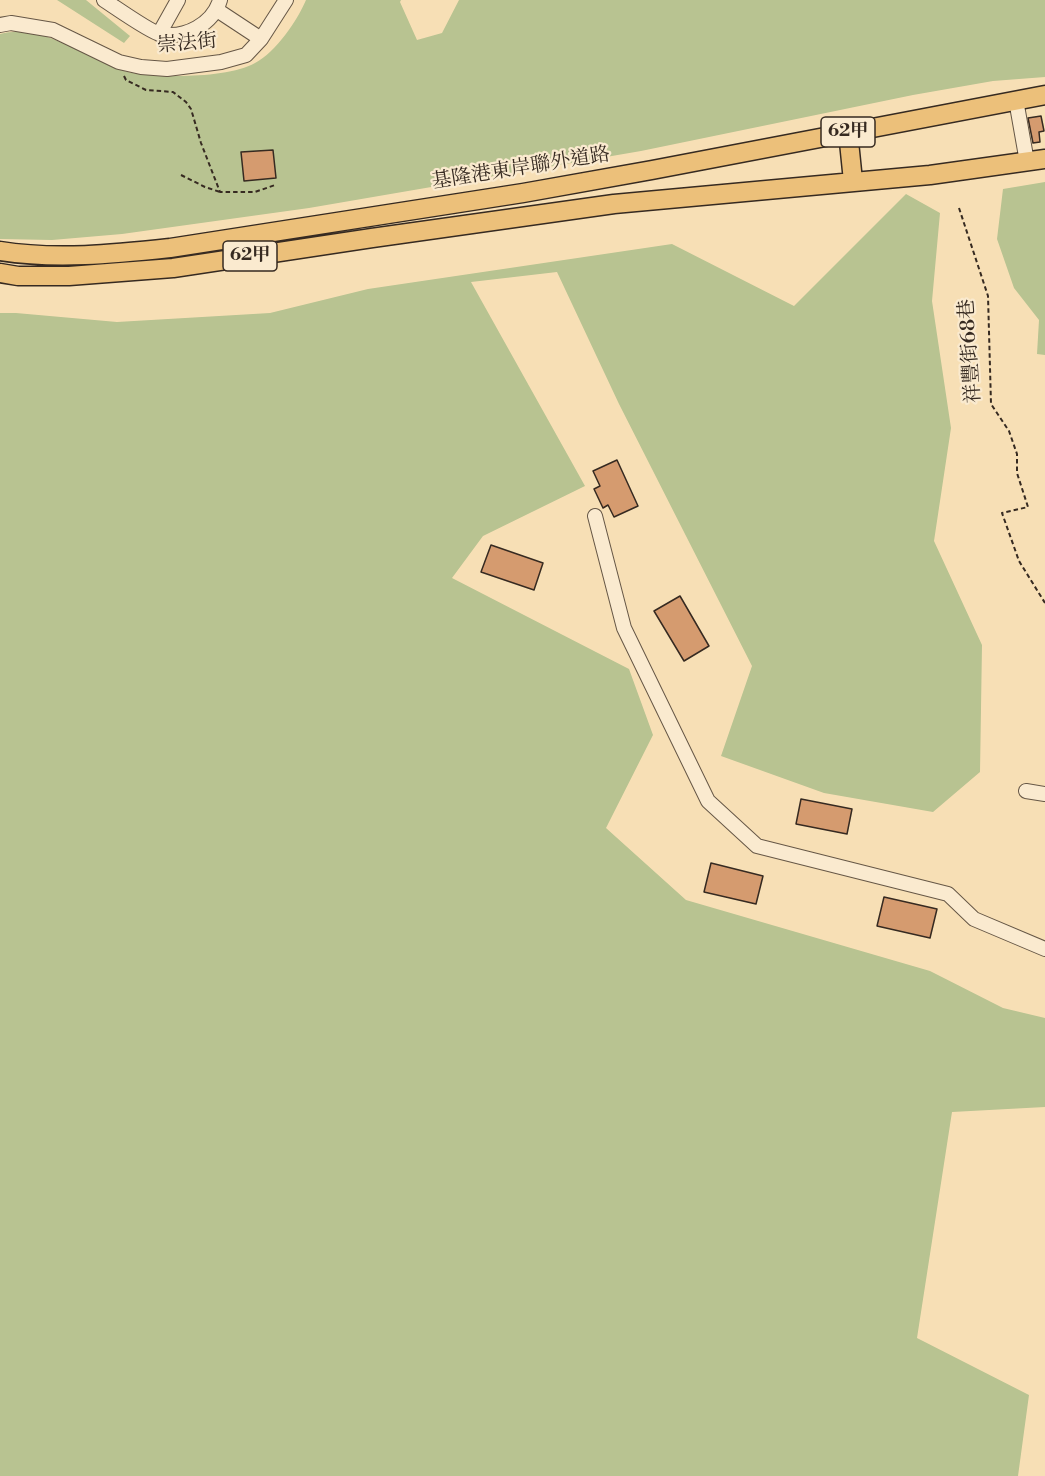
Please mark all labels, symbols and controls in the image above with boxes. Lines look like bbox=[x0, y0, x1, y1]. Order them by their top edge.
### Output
street label: 崇法街 bbox=[156, 29, 218, 59]
road number: 62甲 bbox=[821, 117, 875, 147]
street label: 基隆港東岸聯外道路 bbox=[430, 143, 612, 195]
road number: 62甲 bbox=[223, 241, 277, 271]
street label: 祥豐街68巷 bbox=[955, 298, 987, 404]

